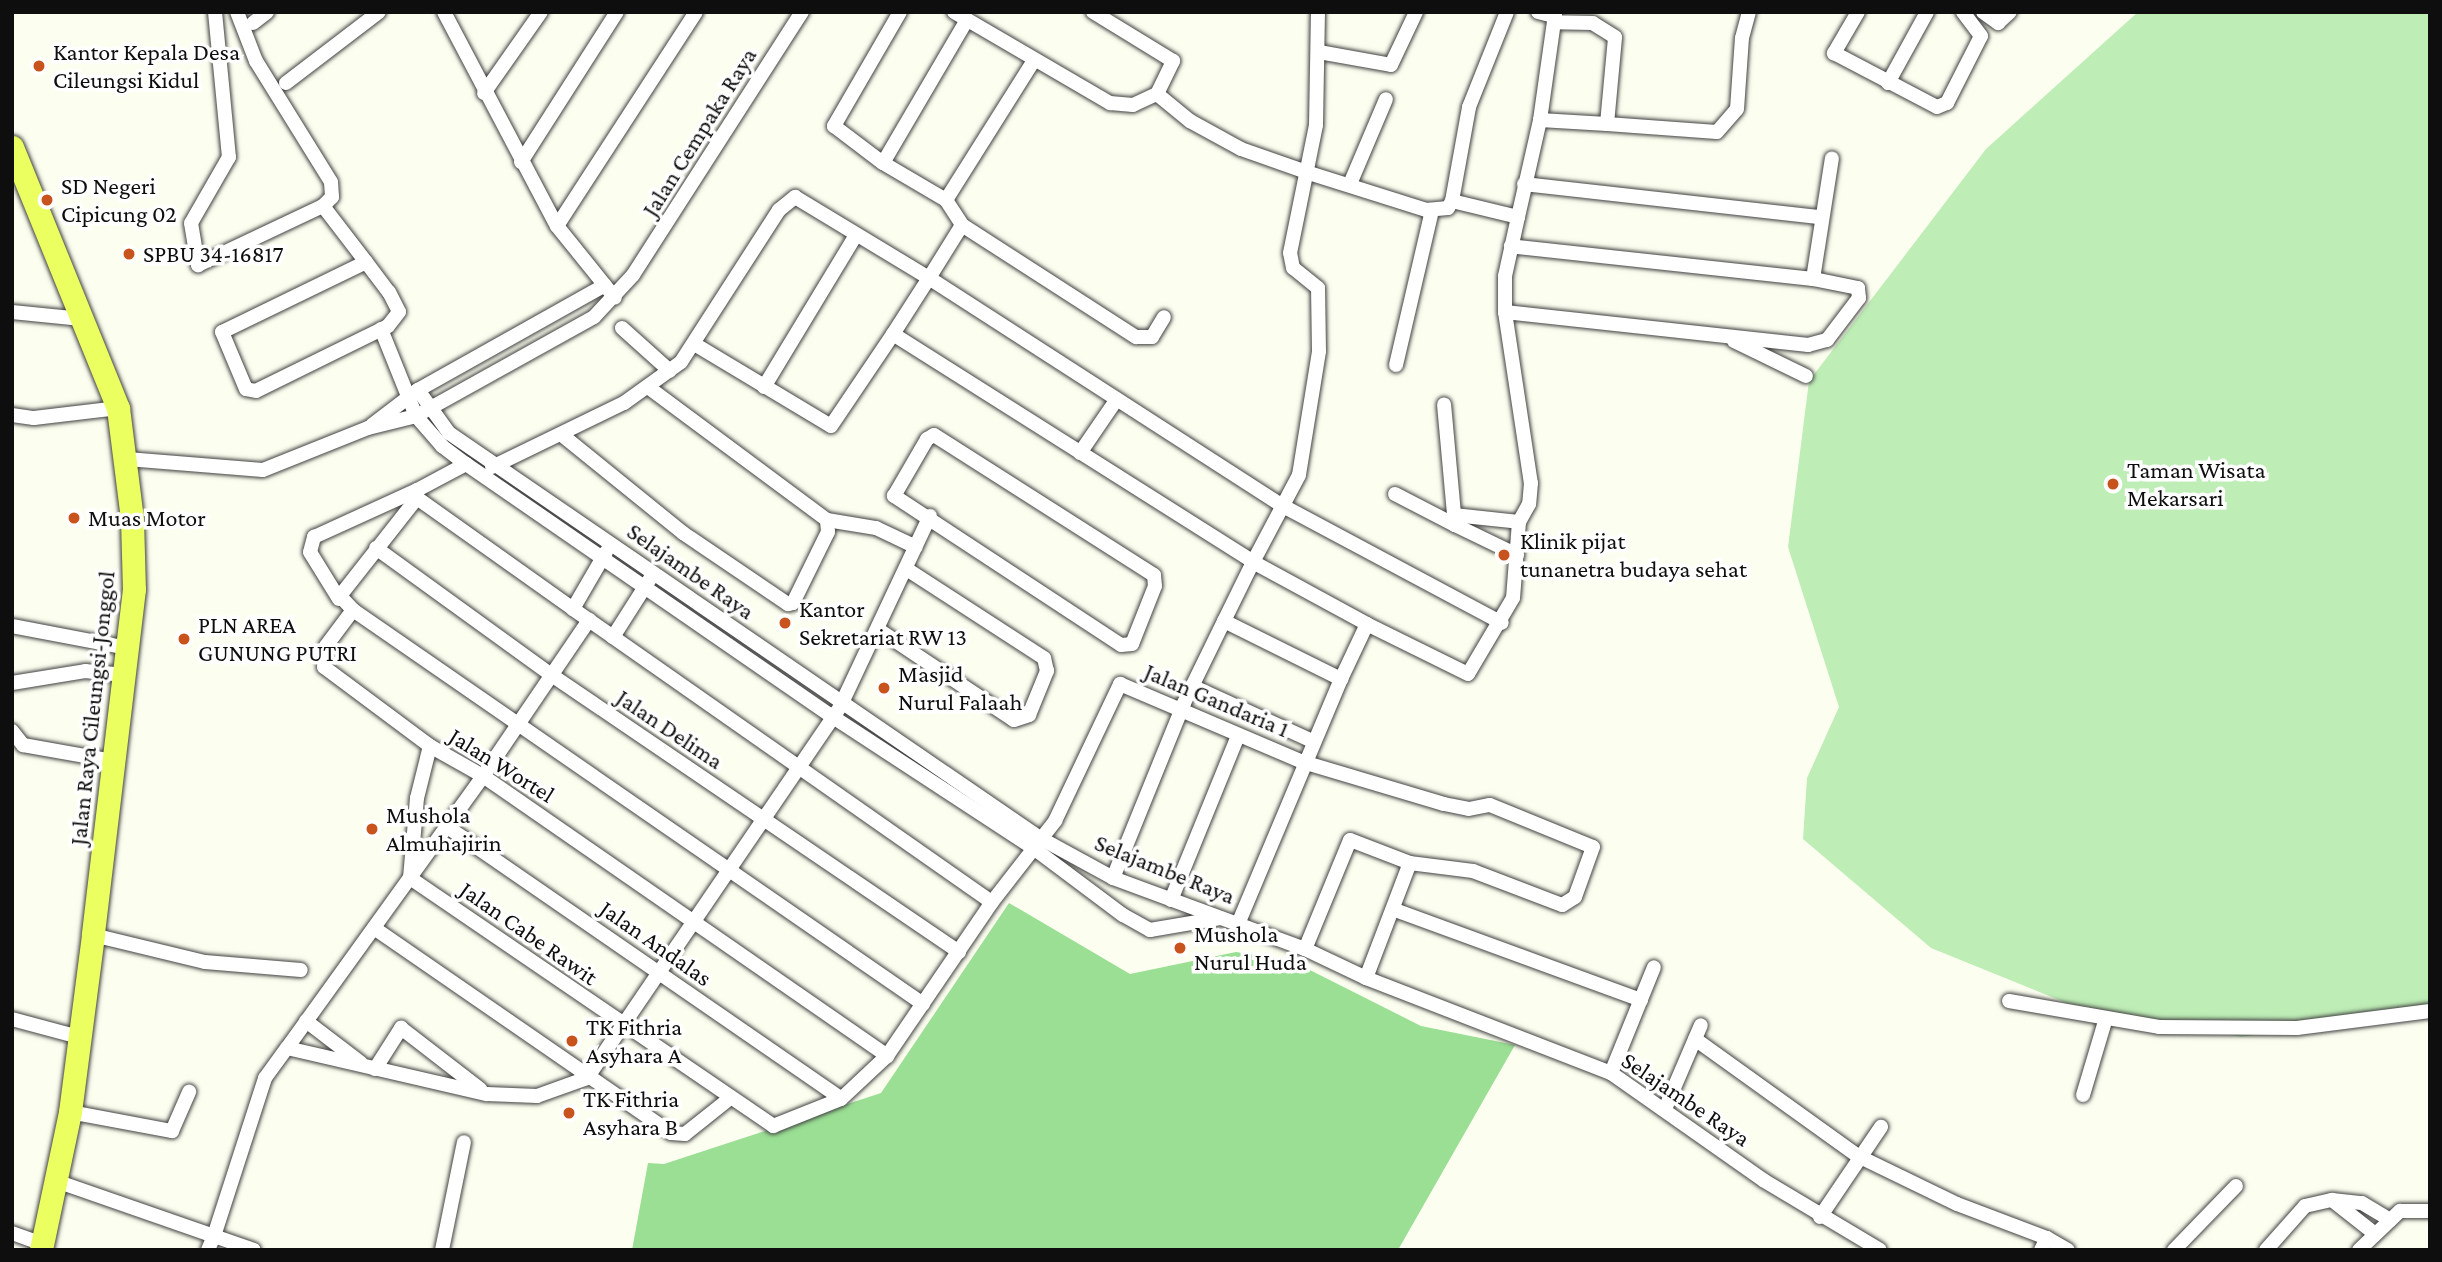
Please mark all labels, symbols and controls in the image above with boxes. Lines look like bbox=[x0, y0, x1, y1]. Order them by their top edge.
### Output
place label: Kantor Kepala Desa Cileungsi Kidul bbox=[53, 38, 240, 94]
street label: Jalan Cempaka Raya bbox=[635, 42, 763, 222]
marker: Kantor Kepala Desa Cileungsi Kidul bbox=[31, 58, 47, 74]
place label: SD Negeri Cipicung 02 bbox=[61, 172, 177, 228]
marker: SD Negeri Cipicung 02 bbox=[39, 192, 55, 208]
place label: SPBU 34-16817 bbox=[143, 240, 284, 268]
marker: SPBU 34-16817 bbox=[121, 246, 137, 262]
place label: Taman Wisata Mekarsari bbox=[2127, 456, 2266, 512]
marker: Taman Wisata Mekarsari bbox=[2105, 476, 2121, 492]
place label: Muas Motor bbox=[88, 504, 206, 532]
marker: Muas Motor bbox=[66, 510, 82, 526]
street label: Selajambe Raya bbox=[622, 517, 760, 625]
place label: Klinik pijat tunanetra budaya sehat bbox=[1520, 527, 1747, 583]
marker: Klinik pijat tunanetra budaya sehat bbox=[1494, 545, 1514, 565]
street label: Jalan Raya Cileungsi-Jonggol bbox=[63, 569, 121, 847]
place label: Kantor Sekretariat RW 13 bbox=[799, 595, 967, 651]
place label: PLN AREA GUNUNG PUTRI bbox=[198, 611, 357, 667]
marker: Kantor Sekretariat RW 13 bbox=[777, 615, 793, 631]
marker: PLN AREA GUNUNG PUTRI bbox=[176, 631, 192, 647]
street label: Jalan Gandaria 1 bbox=[1140, 657, 1294, 743]
place label: Masjid Nurul Falaah bbox=[898, 660, 1022, 716]
marker: Masjid Nurul Falaah bbox=[876, 680, 892, 696]
street label: Jalan Delima bbox=[611, 683, 729, 775]
street label: Jalan Wortel bbox=[444, 721, 560, 809]
place label: Mushola Almuhajirin bbox=[386, 801, 502, 857]
marker: Mushola Almuhajirin bbox=[364, 821, 380, 837]
street label: Selajambe Raya bbox=[1091, 828, 1239, 910]
street label: Jalan Cabe Rawit bbox=[455, 875, 603, 991]
street label: Jalan Andalas bbox=[594, 894, 718, 992]
place label: Mushola Nurul Huda bbox=[1194, 920, 1307, 976]
marker: Mushola Nurul Huda bbox=[1172, 940, 1188, 956]
place label: TK Fithria Asyhara A bbox=[586, 1013, 682, 1069]
marker: TK Fithria Asyhara A bbox=[564, 1033, 580, 1049]
street label: Selajambe Raya bbox=[1616, 1045, 1756, 1153]
place label: TK Fithria Asyhara B bbox=[583, 1085, 679, 1141]
marker: TK Fithria Asyhara B bbox=[561, 1105, 577, 1121]

